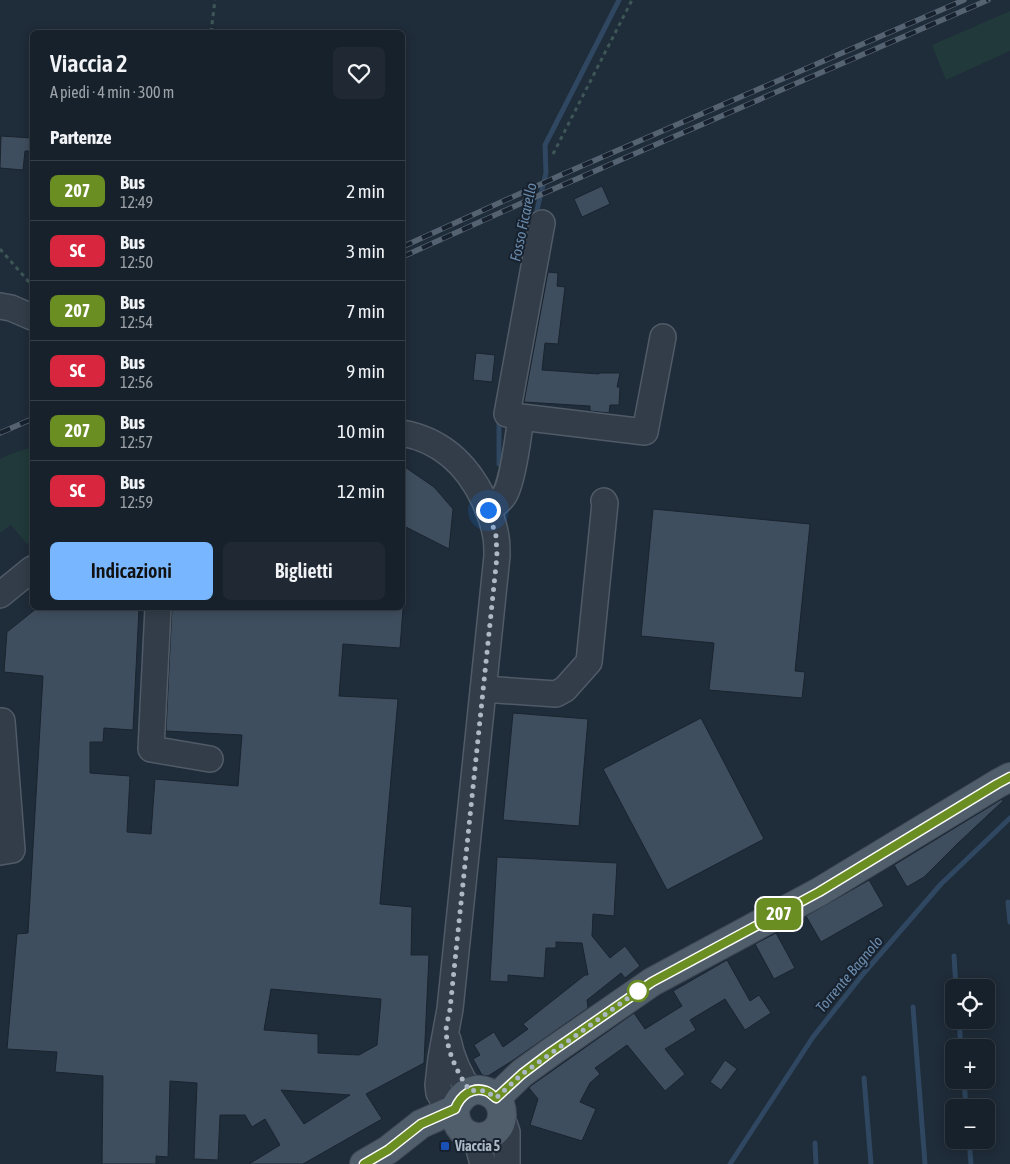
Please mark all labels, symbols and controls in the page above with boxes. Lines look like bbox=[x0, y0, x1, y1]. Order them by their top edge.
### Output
button: heart bbox=[333, 47, 385, 99]
text: Viaccia 2 bbox=[50, 50, 127, 77]
text: A piedi · 4 min · 300 m bbox=[50, 83, 174, 101]
text: Partenze bbox=[50, 126, 112, 148]
text: Bus bbox=[120, 171, 145, 193]
text: 207 bbox=[65, 180, 90, 201]
text: 2 min bbox=[346, 180, 385, 202]
water label: Fosso Ficarello bbox=[506, 181, 540, 263]
text: 12:49 bbox=[120, 193, 153, 211]
text: Bus bbox=[120, 231, 145, 253]
text: SC bbox=[70, 240, 85, 261]
text: 3 min bbox=[346, 240, 385, 262]
text: 12:50 bbox=[120, 253, 153, 271]
text: Bus bbox=[120, 291, 145, 313]
text: 207 bbox=[65, 300, 90, 321]
text: 7 min bbox=[346, 300, 385, 322]
text: 12:54 bbox=[120, 313, 153, 331]
text: Bus bbox=[120, 351, 145, 373]
text: SC bbox=[70, 360, 85, 381]
text: 9 min bbox=[346, 360, 385, 382]
text: 12:56 bbox=[120, 373, 153, 391]
text: Bus bbox=[120, 411, 145, 433]
text: 207 bbox=[65, 420, 90, 441]
text: 10 min bbox=[337, 420, 385, 442]
text: 12:57 bbox=[120, 433, 153, 451]
text: Bus bbox=[120, 471, 145, 493]
text: SC bbox=[70, 480, 85, 501]
text: 12 min bbox=[337, 480, 385, 502]
text: 12:59 bbox=[120, 493, 153, 511]
your location bbox=[476, 498, 501, 523]
button: Indicazioni bbox=[50, 542, 213, 600]
button: Biglietti bbox=[223, 542, 385, 600]
line badge: 207 bbox=[750, 898, 808, 930]
text: 207 bbox=[766, 903, 792, 924]
water label: Torrente Bagnolo bbox=[812, 932, 886, 1016]
map controls bbox=[945, 979, 995, 1149]
button: locate bbox=[945, 979, 995, 1029]
unlabelled marker bbox=[627, 980, 649, 1002]
button: + bbox=[945, 1039, 995, 1089]
button: − bbox=[945, 1099, 995, 1149]
place label: Viaccia 5 bbox=[454, 1138, 501, 1154]
marker: Viaccia 5 bbox=[439, 1140, 451, 1152]

